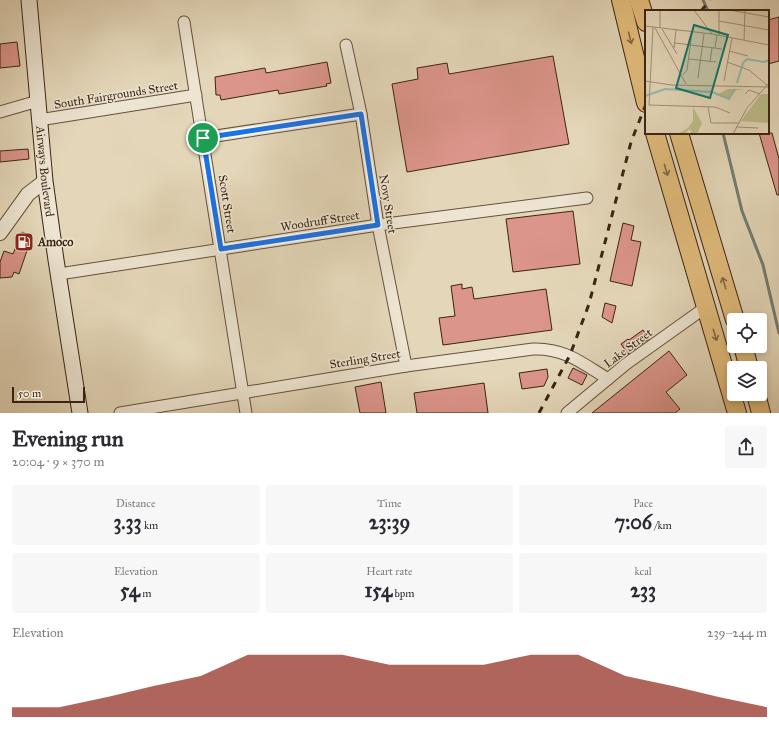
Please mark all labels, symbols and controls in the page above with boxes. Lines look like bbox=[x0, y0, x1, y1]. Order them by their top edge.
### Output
inset map bbox=[645, 10, 769, 134]
one-way arrow bbox=[627, 31, 635, 44]
street label: South Fairgrounds Street bbox=[53, 78, 180, 113]
pin bbox=[186, 121, 220, 155]
street label: Airways Boulevard bbox=[33, 124, 57, 218]
icon: arrive bbox=[192, 127, 214, 149]
one-way arrow bbox=[663, 164, 670, 177]
street label: Novy Street bbox=[376, 173, 400, 235]
street label: Scott Street bbox=[215, 174, 239, 235]
street label: Woodruff Street bbox=[280, 208, 361, 234]
fuel station icon: Amoco bbox=[13, 231, 35, 253]
place label: Amoco bbox=[37, 235, 73, 249]
one-way arrow bbox=[720, 276, 727, 289]
map controls bbox=[727, 313, 767, 401]
button: locate bbox=[727, 313, 767, 353]
street label: Lake Street bbox=[601, 325, 655, 371]
one-way arrow bbox=[712, 329, 719, 342]
street label: Sterling Street bbox=[329, 346, 402, 373]
button: layers bbox=[727, 361, 767, 401]
scale bar bbox=[12, 385, 85, 404]
text: 50 m bbox=[18, 387, 41, 400]
text: Evening run bbox=[12, 425, 124, 452]
button: share bbox=[725, 426, 767, 468]
text: 20:04 · 9 × 370 m bbox=[12, 454, 104, 470]
text: Distance bbox=[116, 497, 156, 510]
text: Time bbox=[377, 497, 402, 510]
text: Pace bbox=[633, 497, 653, 510]
text: 3.33 bbox=[113, 510, 142, 534]
text: 23:39 bbox=[369, 510, 410, 534]
text: 7:06 bbox=[615, 510, 652, 534]
text: km bbox=[142, 519, 158, 532]
text: /km bbox=[652, 519, 672, 532]
text: Elevation bbox=[114, 565, 158, 578]
text: Heart rate bbox=[366, 565, 413, 578]
text: kcal bbox=[635, 565, 652, 578]
text: 54 bbox=[120, 578, 140, 602]
text: 154 bbox=[364, 578, 392, 602]
text: 233 bbox=[630, 578, 656, 602]
text: m bbox=[140, 587, 152, 600]
text: bpm bbox=[392, 587, 415, 600]
text: Elevation bbox=[12, 625, 64, 641]
text: 239–244 m bbox=[707, 625, 767, 641]

